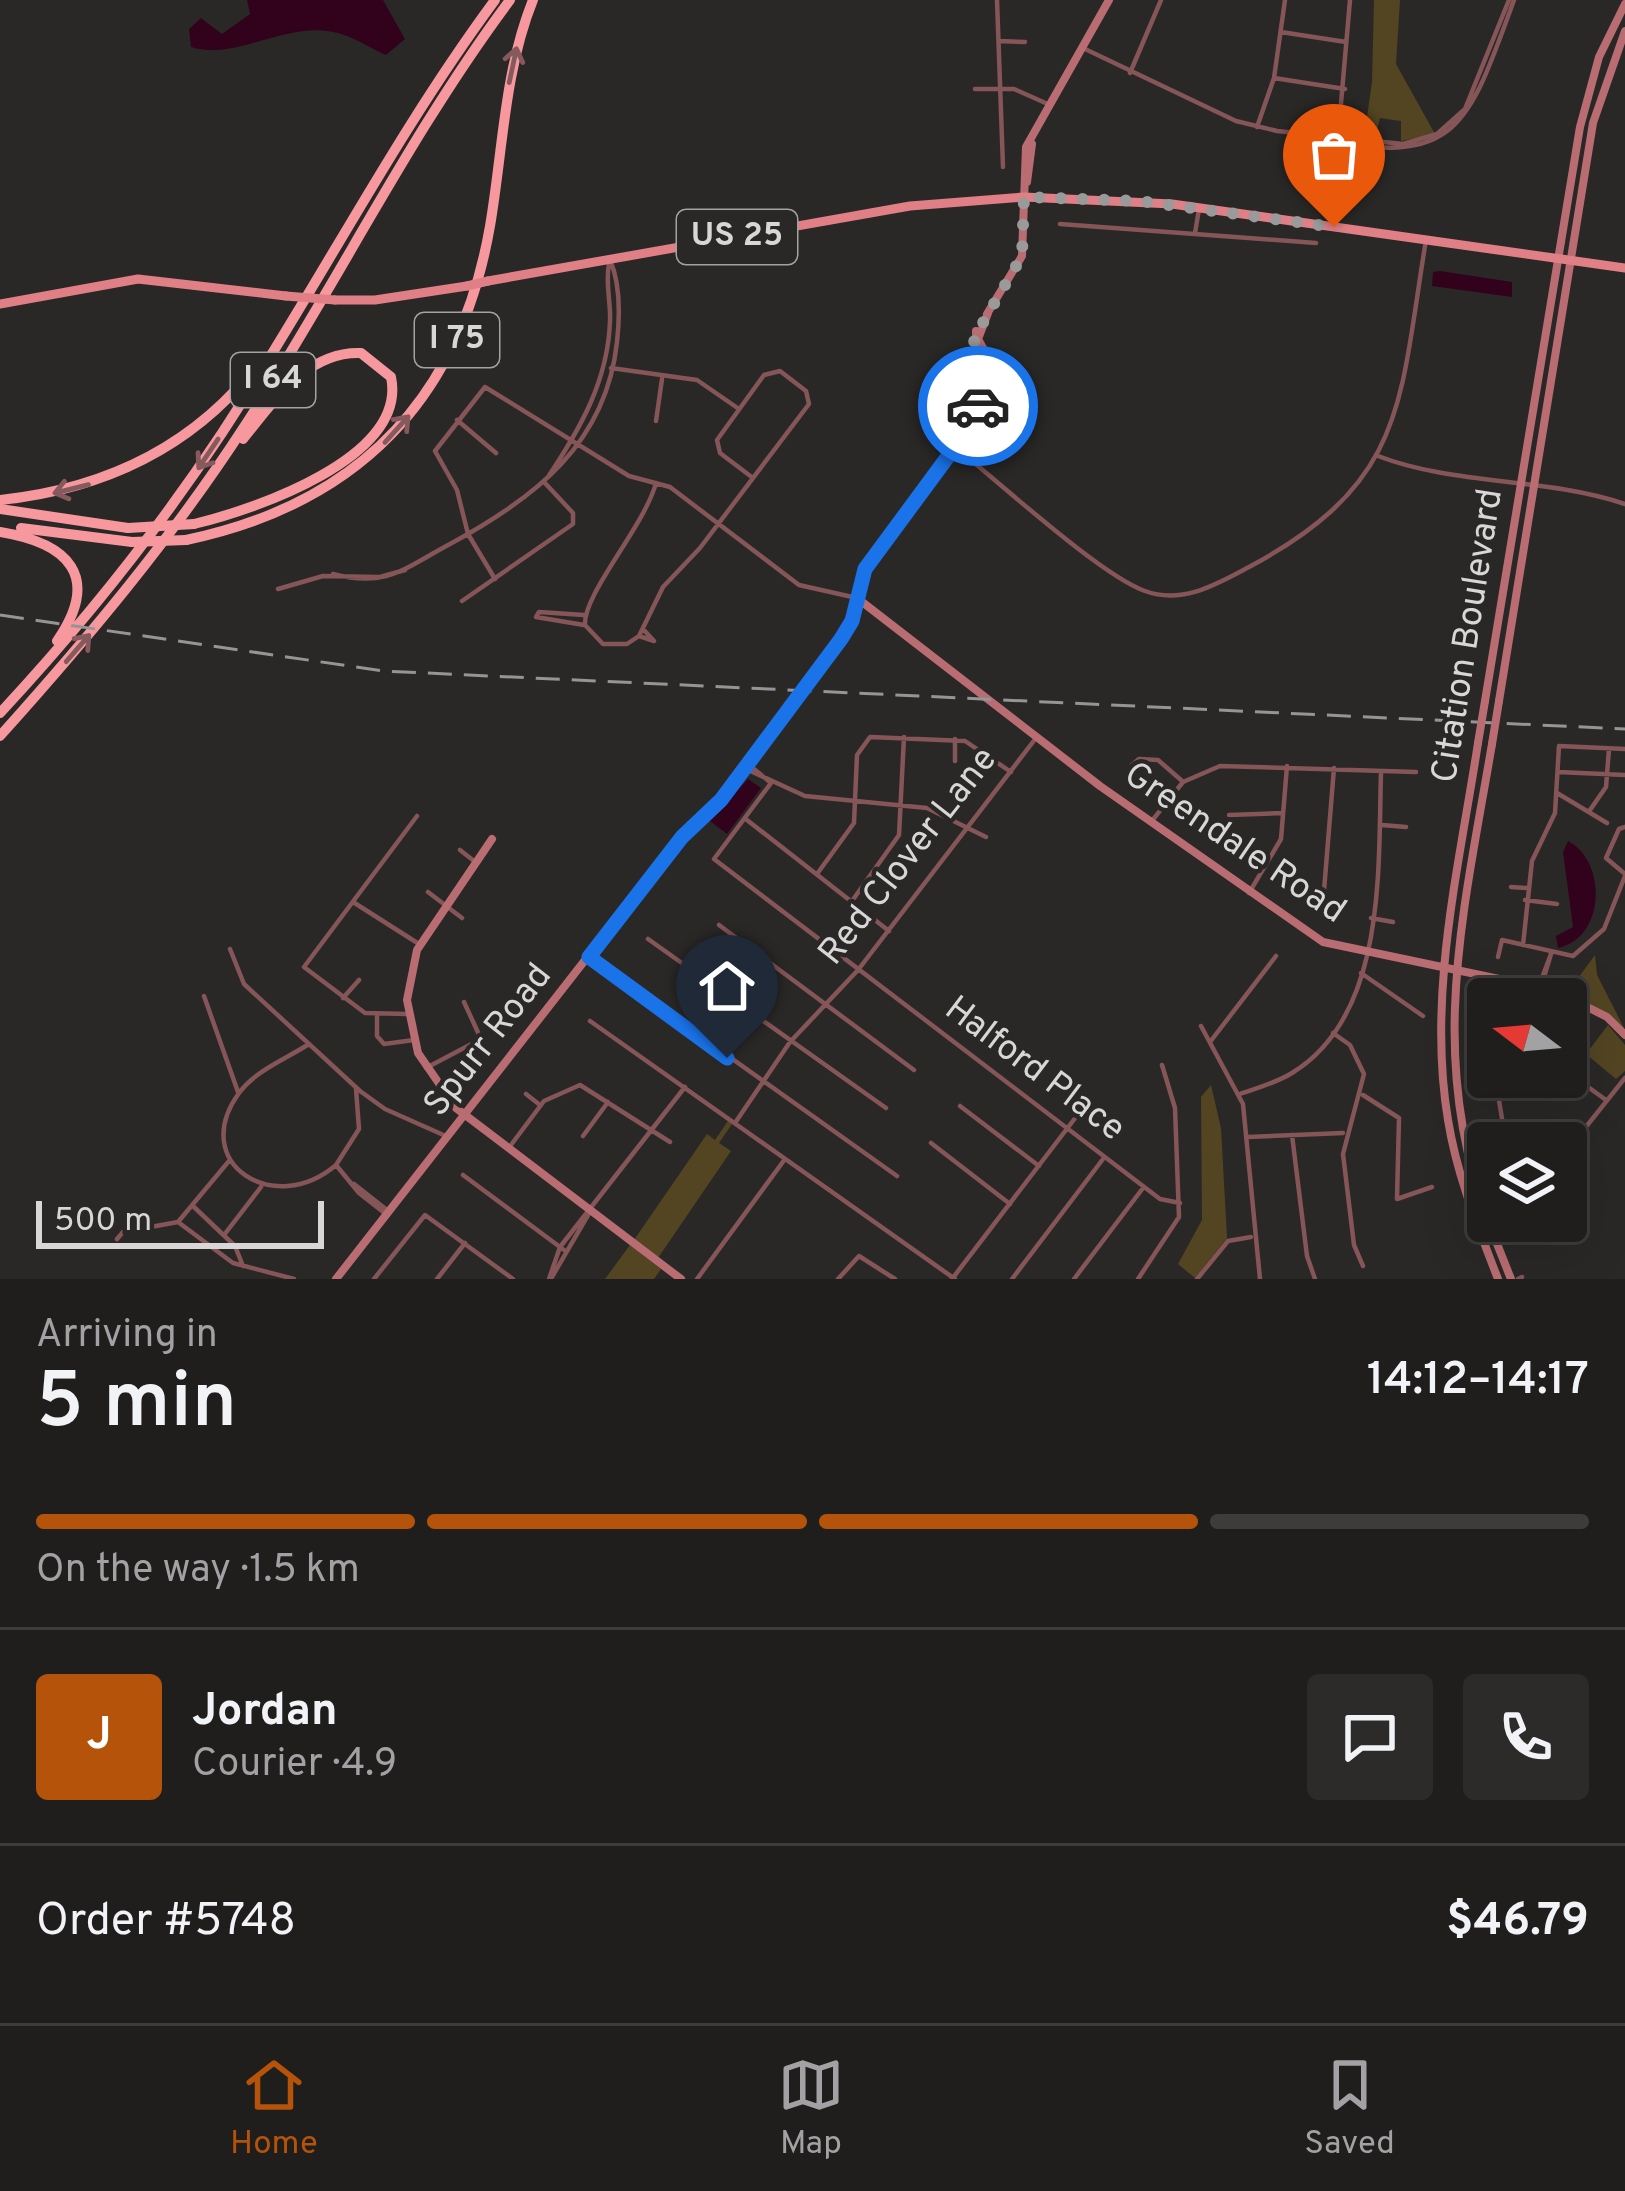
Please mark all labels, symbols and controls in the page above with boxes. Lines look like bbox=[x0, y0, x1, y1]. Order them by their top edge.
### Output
one-way arrow bbox=[503, 46, 526, 84]
pin bbox=[1283, 104, 1385, 227]
icon: bag bbox=[1301, 122, 1367, 188]
road number: US 25 bbox=[677, 210, 797, 264]
road number: I 75 bbox=[415, 313, 499, 367]
courier bbox=[918, 346, 1038, 466]
road number: I 64 bbox=[231, 353, 315, 407]
icon: car bbox=[945, 373, 1011, 439]
one-way arrow bbox=[383, 414, 410, 444]
one-way arrow bbox=[196, 437, 221, 470]
one-way arrow bbox=[53, 479, 91, 501]
street label: Citation Boulevard bbox=[1423, 485, 1515, 787]
one-way arrow bbox=[63, 633, 91, 664]
street label: Red Clover Lane bbox=[809, 739, 1009, 975]
street label: Greendale Road bbox=[1114, 753, 1354, 935]
pin bbox=[676, 935, 778, 1058]
icon: home bbox=[694, 953, 760, 1019]
street label: Spurr Road bbox=[415, 955, 563, 1127]
north arrow bbox=[1467, 978, 1587, 1098]
map controls bbox=[1467, 978, 1587, 1242]
street label: Halford Place bbox=[934, 987, 1134, 1153]
button: layers bbox=[1467, 1122, 1587, 1242]
scale bar bbox=[36, 1195, 324, 1248]
text: 500 m bbox=[54, 1201, 152, 1243]
text: Arriving in bbox=[36, 1312, 218, 1361]
text: 14:12–14:17 bbox=[1367, 1353, 1589, 1410]
text: 5 min bbox=[36, 1356, 237, 1455]
text: On the way · 1.5 km bbox=[36, 1547, 360, 1596]
button: chat bbox=[1307, 1674, 1433, 1800]
button: phone bbox=[1463, 1674, 1589, 1800]
text: Jordan bbox=[192, 1684, 338, 1741]
text: J bbox=[86, 1708, 112, 1765]
text: Courier · 4.9 bbox=[192, 1741, 397, 1790]
text: Order #5748 bbox=[36, 1894, 296, 1951]
text: $46.79 bbox=[1446, 1894, 1589, 1951]
tab: Home bbox=[230, 2052, 318, 2166]
tab: Map bbox=[778, 2052, 844, 2166]
tab: Saved bbox=[1304, 2052, 1395, 2166]

